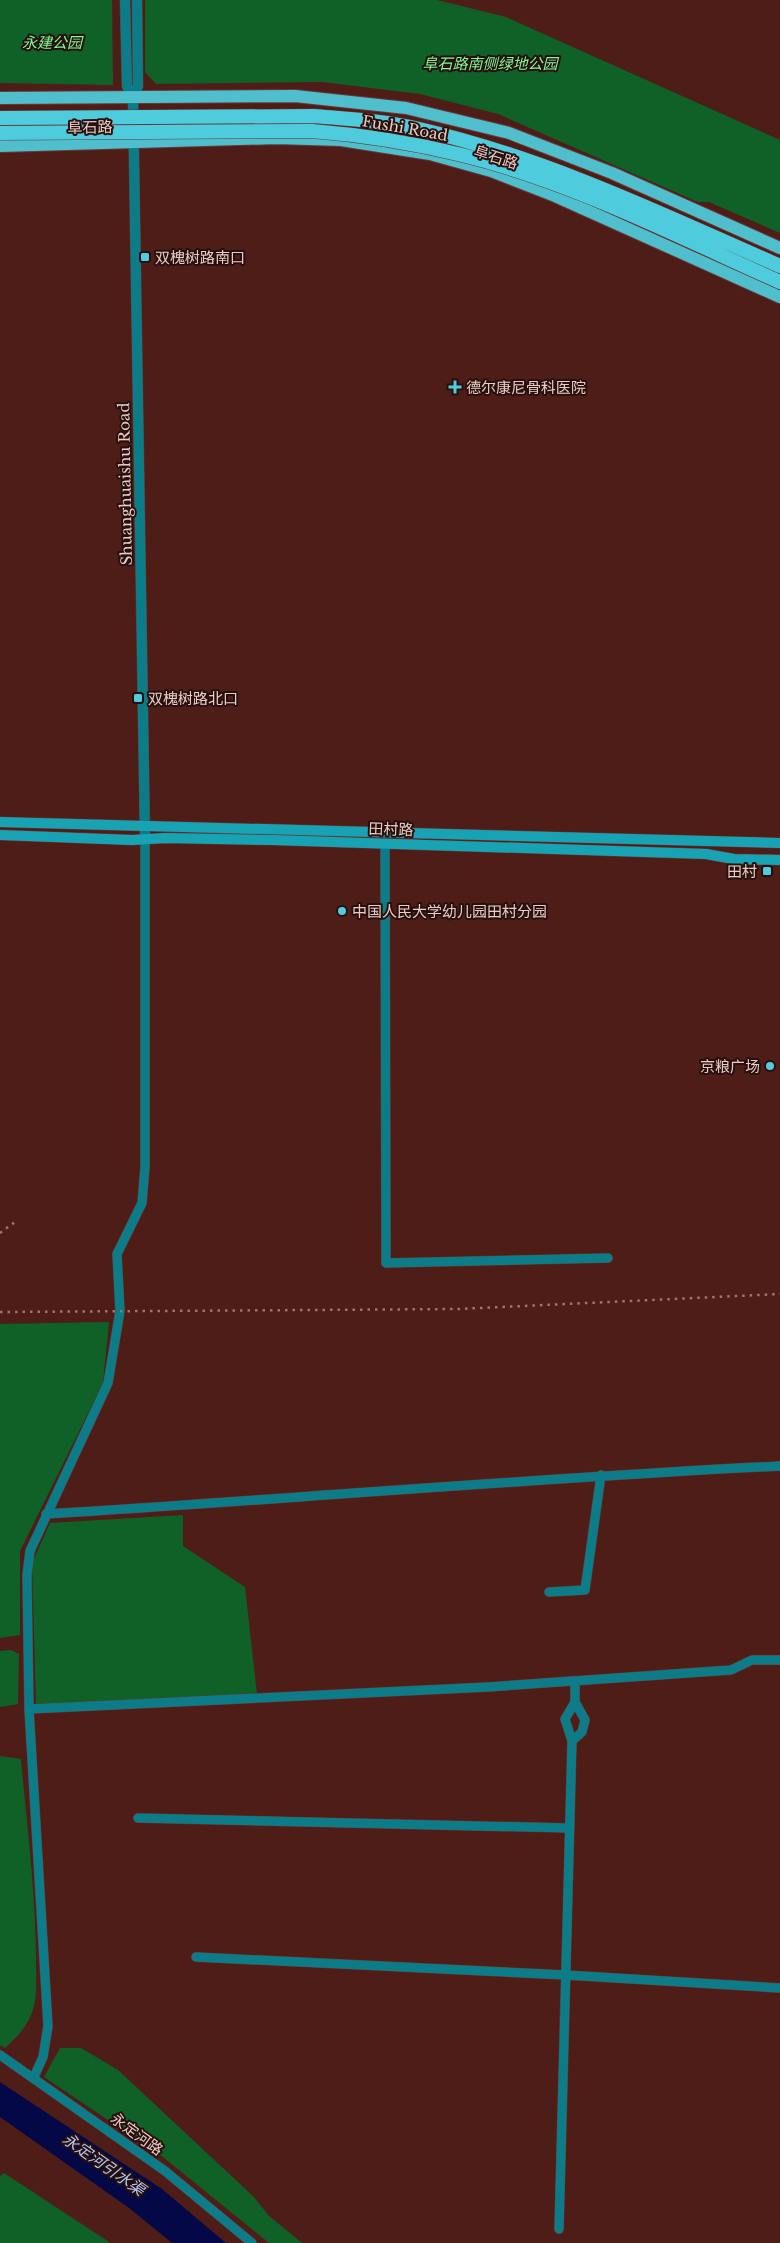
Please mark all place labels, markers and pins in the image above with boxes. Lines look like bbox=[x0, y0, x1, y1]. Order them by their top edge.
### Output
place label: 双槐树路南口 bbox=[155, 248, 245, 267]
marker: 双槐树路南口 bbox=[139, 251, 151, 263]
place label: 德尔康尼骨科医院 bbox=[466, 378, 586, 397]
marker: 德尔康尼骨科医院 bbox=[448, 380, 462, 394]
place label: 双槐树路北口 bbox=[148, 689, 238, 708]
marker: 双槐树路北口 bbox=[132, 692, 144, 704]
place label: 田村 bbox=[727, 862, 757, 881]
marker: 田村 bbox=[761, 865, 773, 877]
place label: 中国人民大学幼儿园田村分园 bbox=[352, 902, 547, 921]
marker: 中国人民大学幼儿园田村分园 bbox=[336, 905, 348, 917]
place label: 京粮广场 bbox=[700, 1057, 760, 1076]
marker: 京粮广场 bbox=[764, 1060, 776, 1072]

